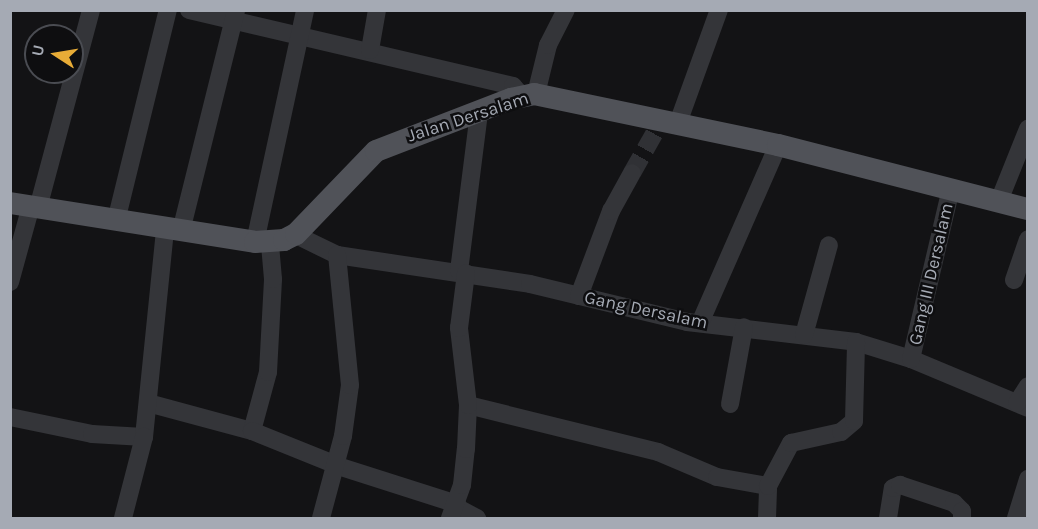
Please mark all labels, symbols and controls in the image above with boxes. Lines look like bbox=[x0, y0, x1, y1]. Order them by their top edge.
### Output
north arrow bbox=[24, 24, 84, 84]
text: U bbox=[27, 43, 48, 58]
street label: Jalan Dersalam bbox=[405, 87, 531, 147]
street label: Gang III Dersalam bbox=[904, 201, 958, 347]
street label: Gang Dersalam bbox=[582, 286, 710, 334]

